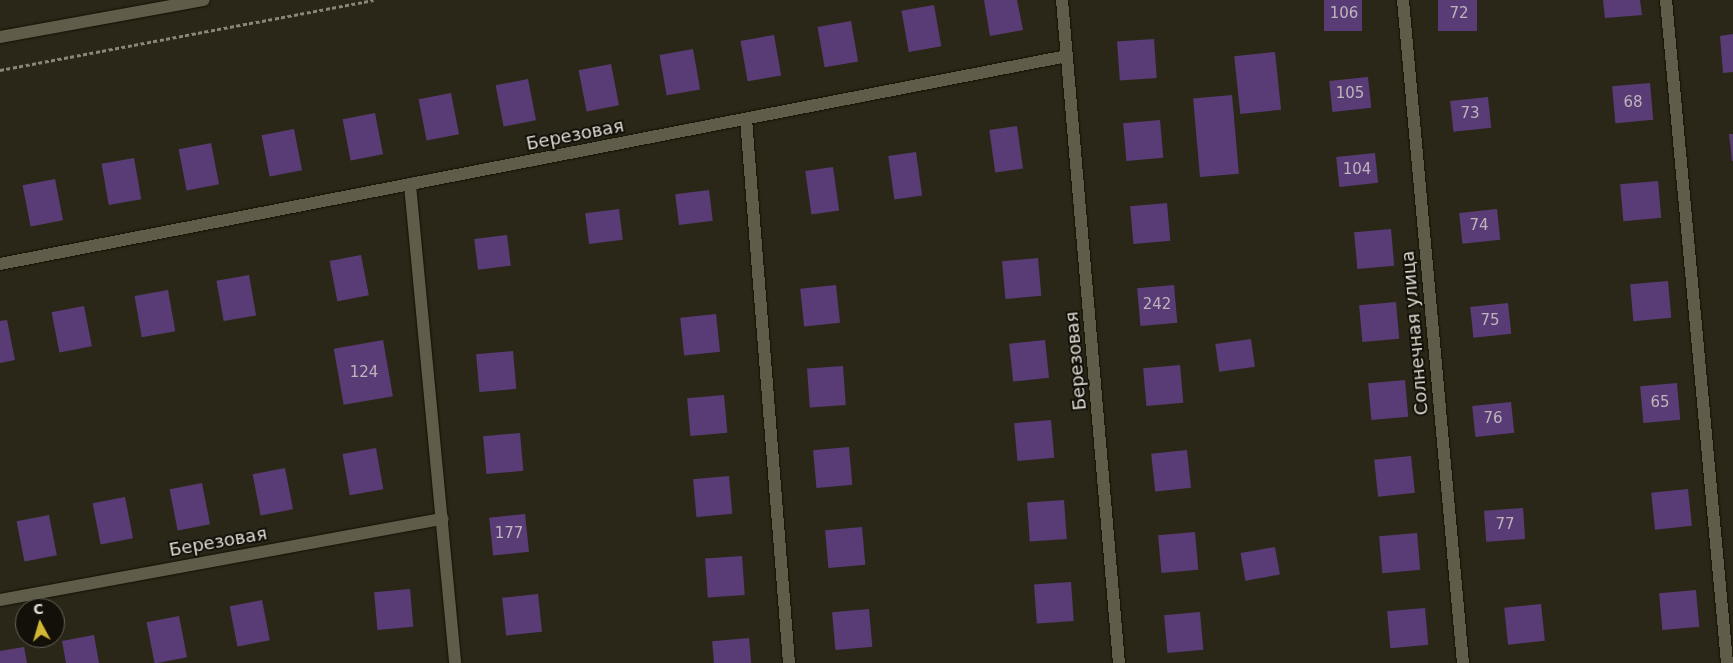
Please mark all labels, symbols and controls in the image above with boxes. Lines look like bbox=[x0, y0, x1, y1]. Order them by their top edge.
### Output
house number: 106 bbox=[1330, 5, 1358, 23]
house number: 72 bbox=[1449, 5, 1469, 23]
house number: 105 bbox=[1336, 85, 1364, 103]
house number: 68 bbox=[1623, 94, 1643, 112]
house number: 73 bbox=[1460, 105, 1480, 123]
street label: Березовая bbox=[524, 115, 626, 155]
house number: 104 bbox=[1343, 161, 1371, 179]
house number: 74 bbox=[1469, 217, 1489, 235]
street label: Солнечная улица bbox=[1397, 250, 1433, 416]
house number: 242 bbox=[1143, 296, 1171, 314]
street label: Березовая bbox=[1061, 311, 1091, 411]
house number: 75 bbox=[1480, 312, 1500, 330]
house number: 124 bbox=[350, 364, 378, 382]
house number: 65 bbox=[1650, 394, 1670, 412]
house number: 76 bbox=[1483, 410, 1503, 428]
house number: 77 bbox=[1495, 516, 1515, 534]
street label: Березовая bbox=[167, 523, 269, 561]
house number: 177 bbox=[495, 525, 523, 543]
north arrow bbox=[15, 598, 65, 648]
text: С bbox=[33, 601, 44, 618]

